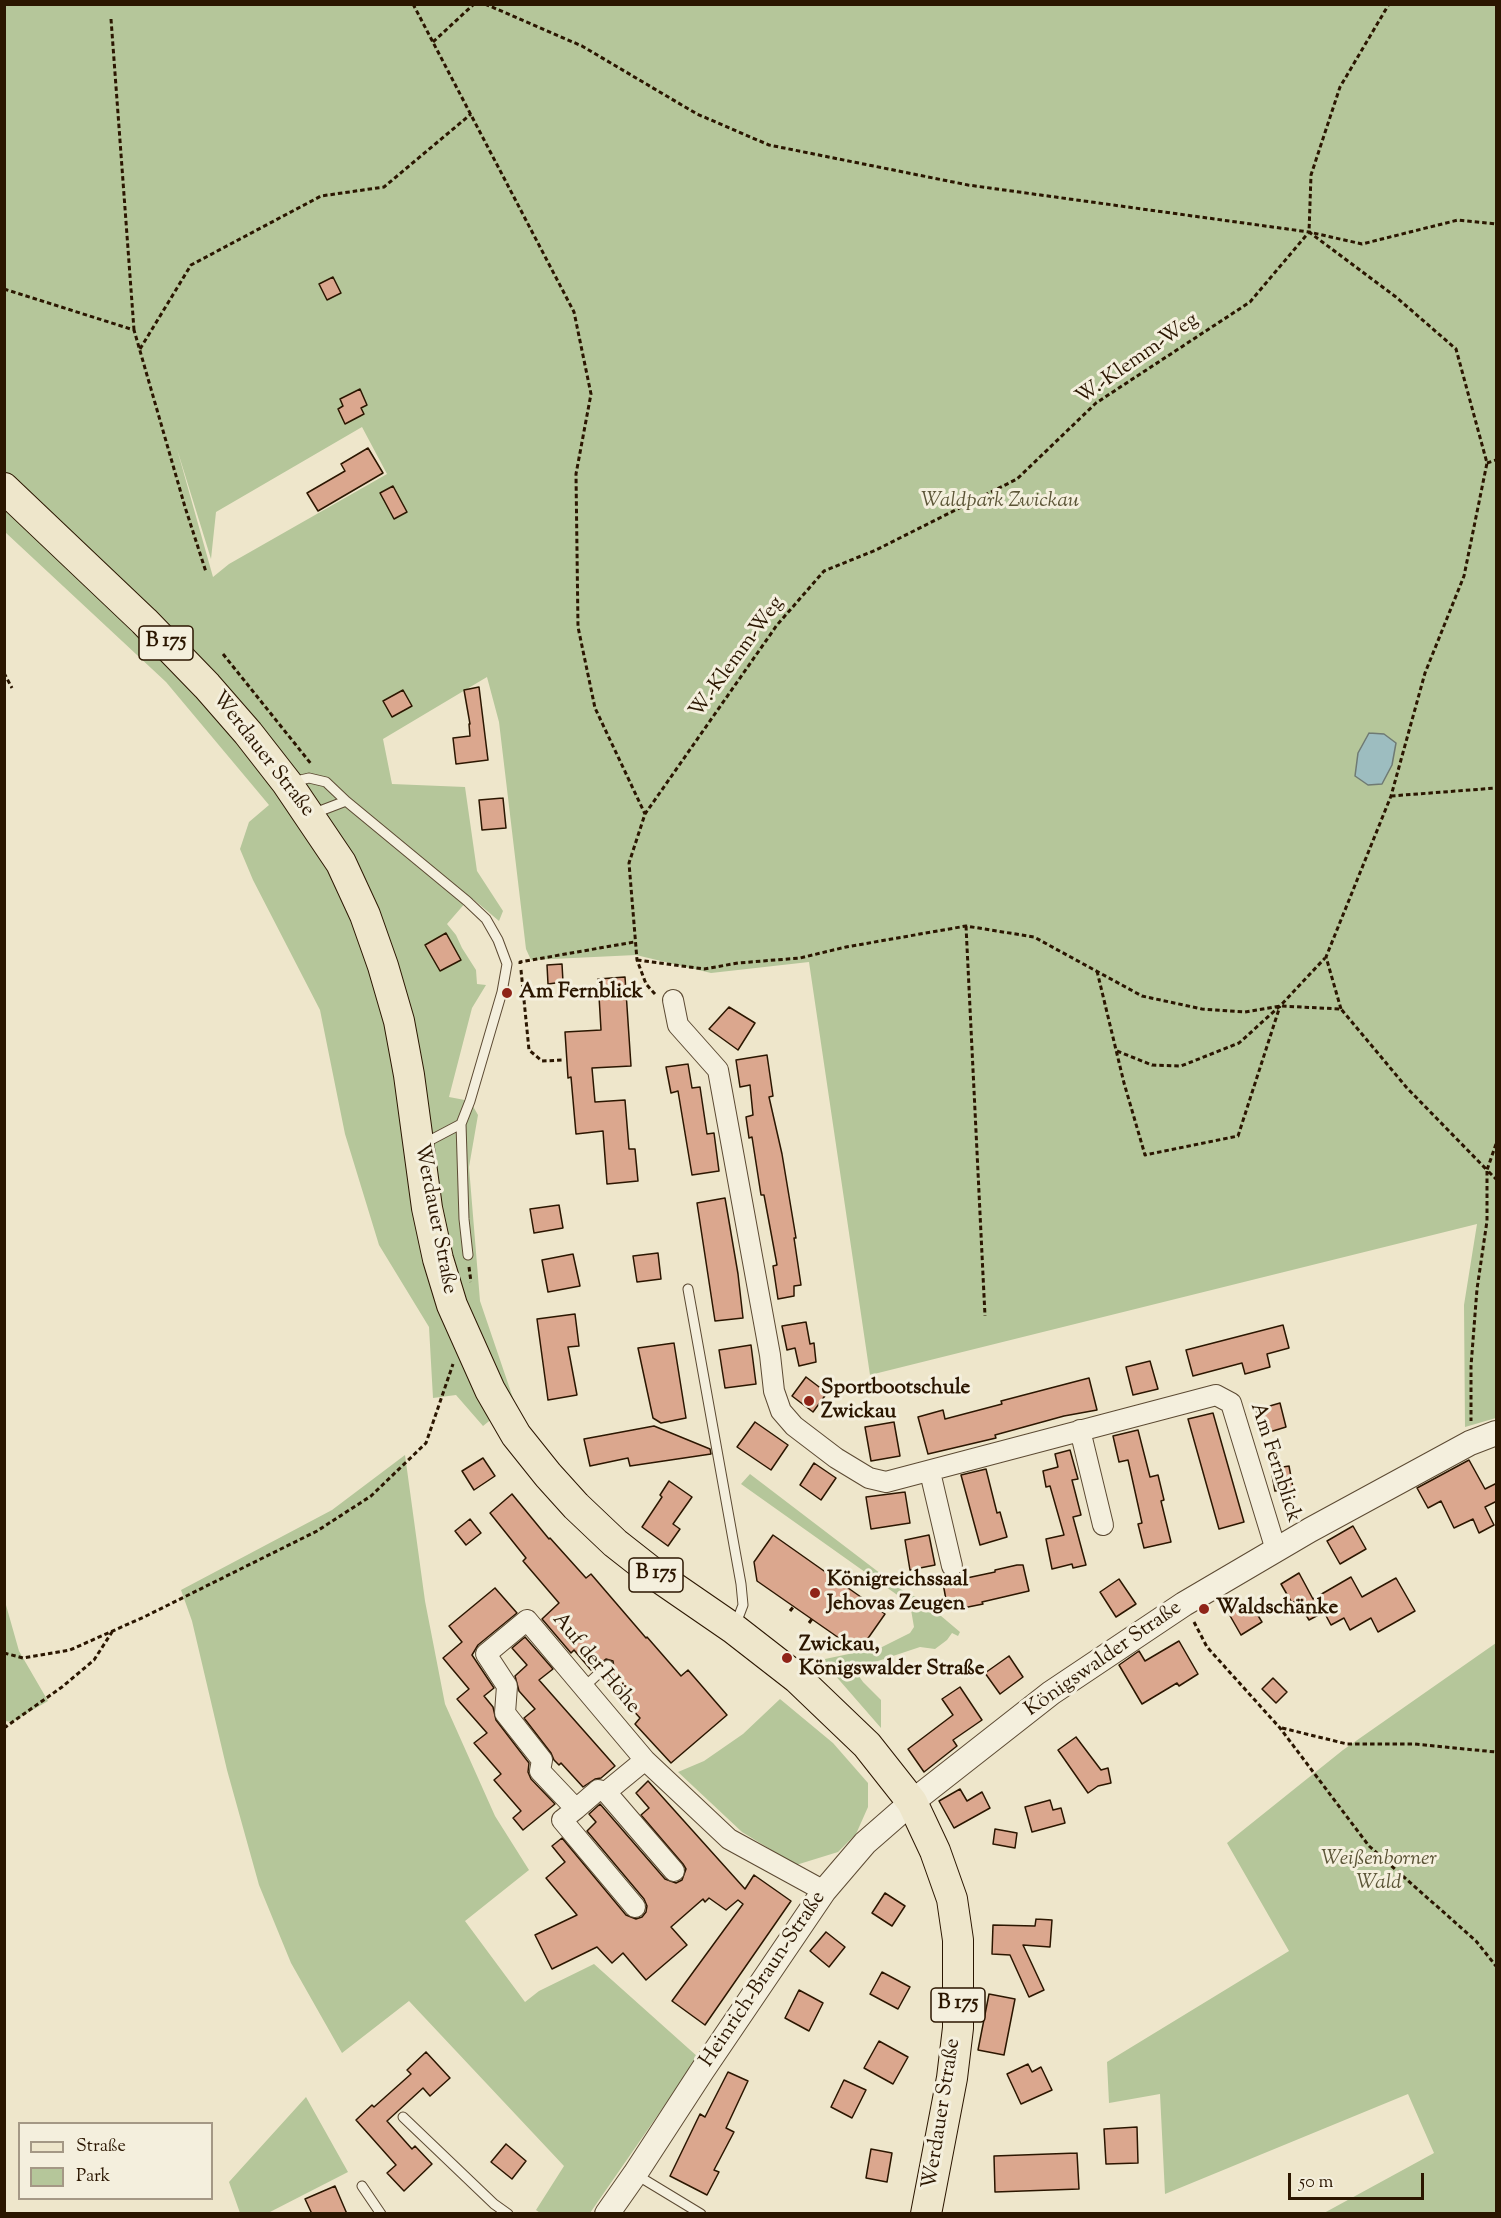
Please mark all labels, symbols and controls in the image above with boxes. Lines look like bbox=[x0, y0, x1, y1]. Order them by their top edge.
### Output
street label: W.-Klemm-Weg bbox=[1072, 308, 1204, 412]
park label: Waldpark Zwickau bbox=[921, 489, 1079, 515]
street label: W.-Klemm-Weg bbox=[686, 592, 790, 724]
road number: B 175 bbox=[139, 626, 193, 660]
street label: Werdauer Straße bbox=[205, 687, 319, 823]
place label: Am Fernblick bbox=[519, 980, 643, 1006]
marker: Am Fernblick bbox=[500, 986, 514, 1000]
street label: Werdauer Straße bbox=[407, 1142, 461, 1296]
place label: Sportbootschule Zwickau bbox=[821, 1376, 970, 1426]
marker: Sportbootschule Zwickau bbox=[802, 1394, 816, 1408]
street label: Am Fernblick bbox=[1243, 1400, 1305, 1526]
road number: B 175 bbox=[629, 1558, 683, 1592]
place label: Königreichssaal Jehovas Zeugen bbox=[827, 1568, 968, 1618]
marker: Königreichssaal Jehovas Zeugen bbox=[808, 1586, 822, 1600]
street label: Königswalder Straße bbox=[1021, 1596, 1187, 1724]
place label: Waldschänke bbox=[1216, 1596, 1338, 1622]
marker: Waldschänke bbox=[1197, 1602, 1211, 1616]
street label: Auf der Höhe bbox=[546, 1608, 644, 1720]
place label: Zwickau, Königswalder Straße bbox=[799, 1633, 984, 1683]
marker: Zwickau, Königswalder Straße bbox=[780, 1651, 794, 1665]
park label: Weißenborner Wald bbox=[1321, 1847, 1437, 1897]
street label: Heinrich-Braun-Straße bbox=[696, 1887, 832, 2073]
road number: B 175 bbox=[931, 1988, 985, 2022]
street label: Werdauer Straße bbox=[919, 2037, 967, 2191]
legend bbox=[18, 2122, 213, 2200]
text: Straße bbox=[76, 2134, 126, 2160]
scale bar bbox=[1291, 2161, 1428, 2199]
text: Park bbox=[76, 2164, 110, 2190]
text: 50 m bbox=[1299, 2170, 1333, 2196]

